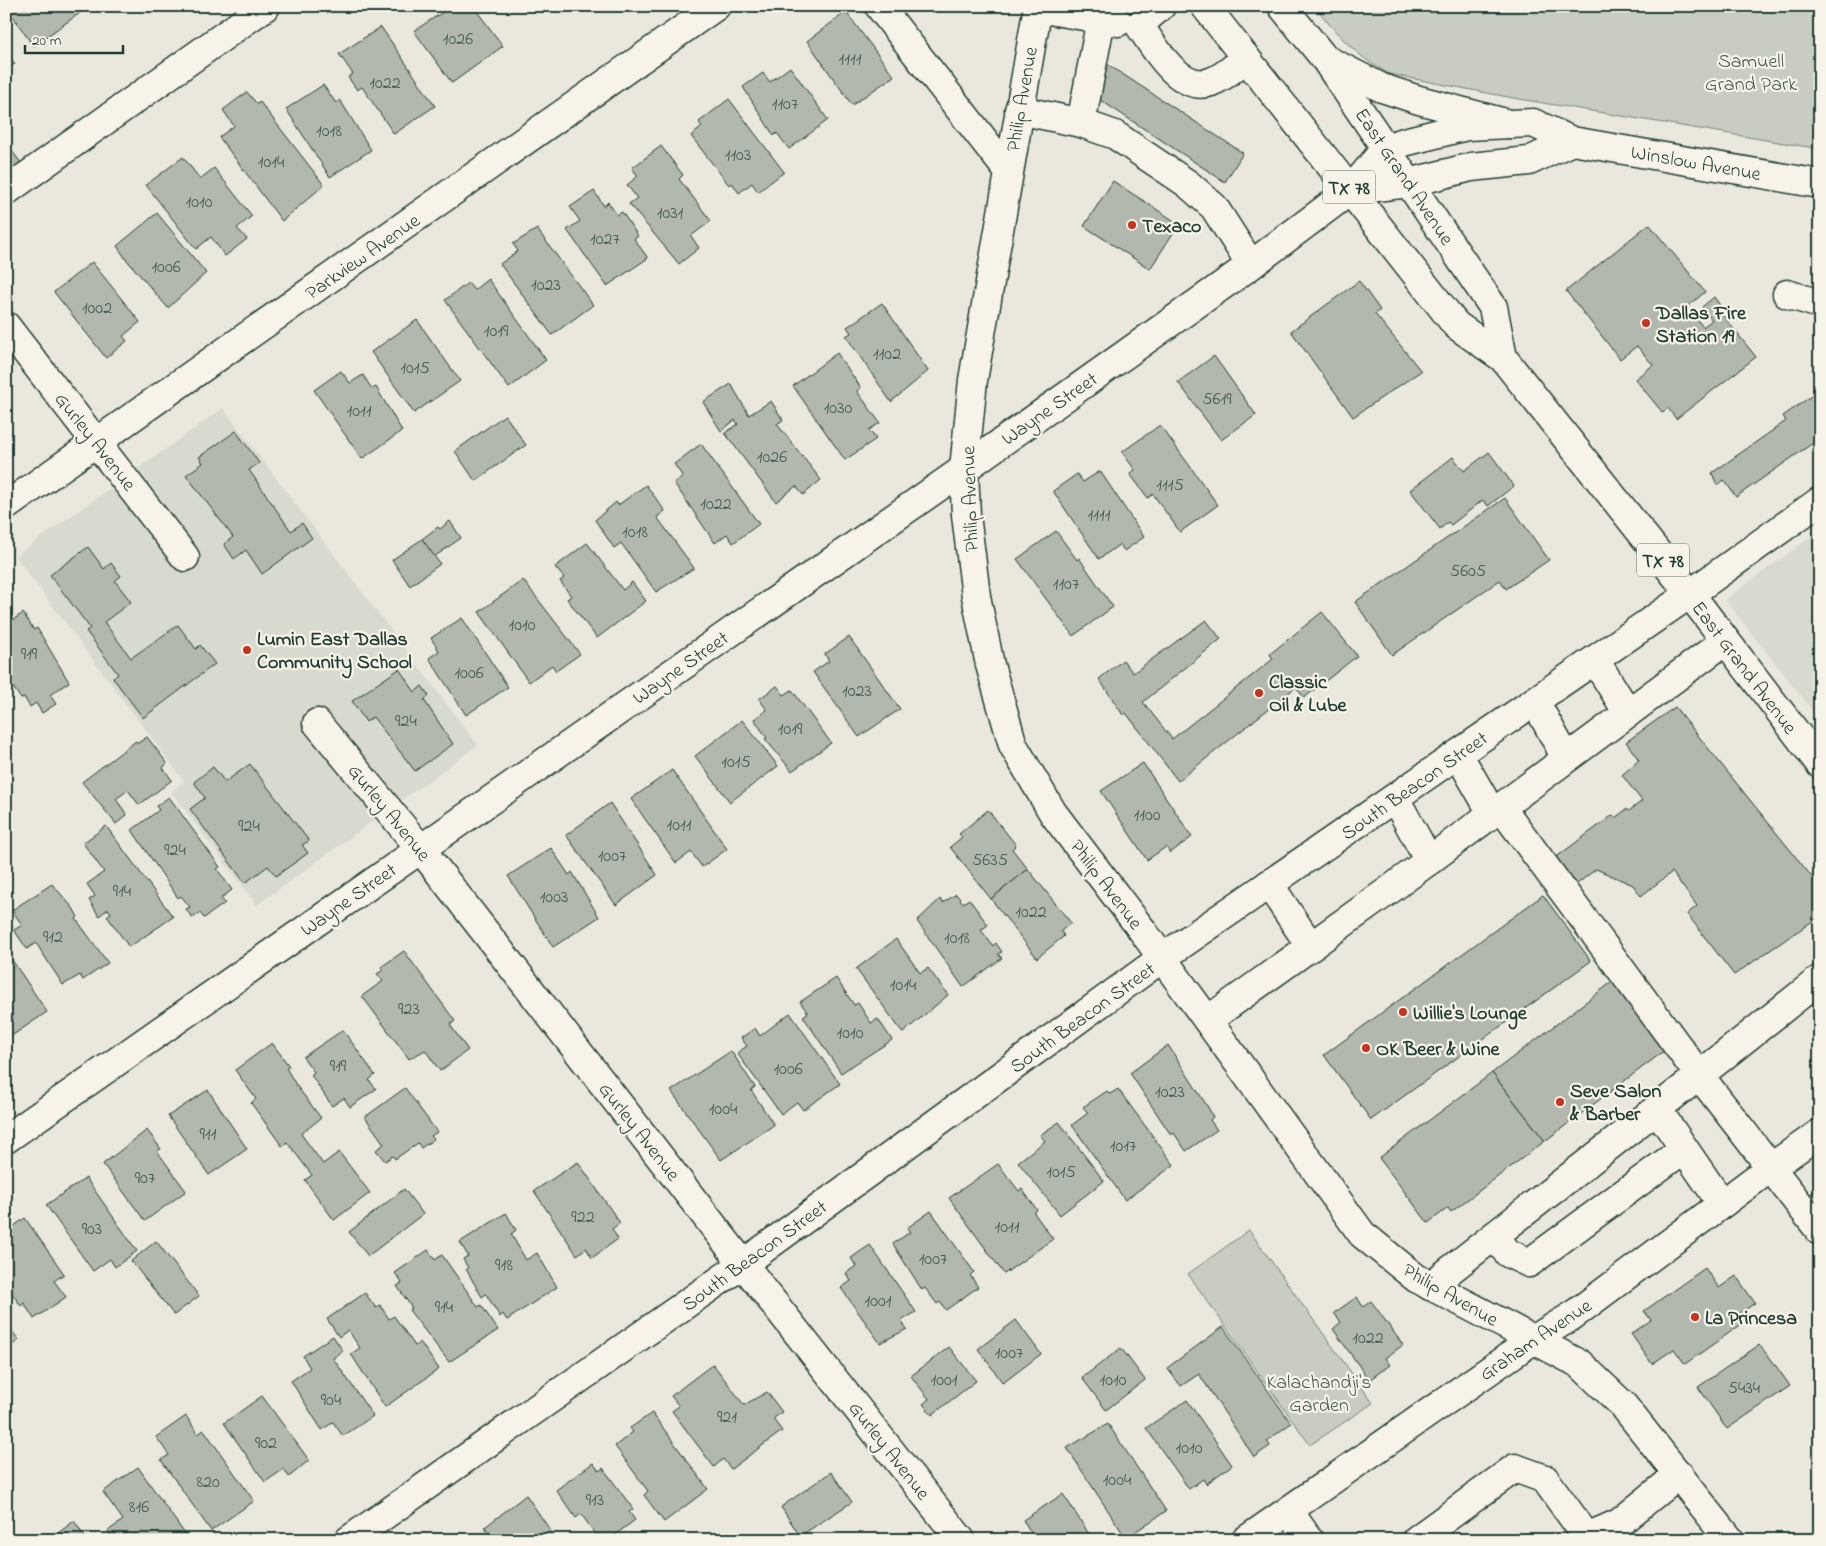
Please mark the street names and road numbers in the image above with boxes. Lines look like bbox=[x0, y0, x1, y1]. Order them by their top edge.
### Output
street label: Philip Avenue bbox=[1000, 45, 1047, 154]
street label: East Grand Avenue bbox=[1346, 103, 1460, 252]
street label: Winslow Avenue bbox=[1628, 139, 1763, 190]
road number: TX 78 bbox=[1323, 170, 1375, 203]
street label: Parkview Avenue bbox=[300, 208, 427, 308]
street label: Wayne Street bbox=[996, 366, 1105, 454]
street label: Gurley Avenue bbox=[46, 387, 142, 498]
street label: Philip Avenue bbox=[955, 445, 988, 552]
road number: TX 78 bbox=[1637, 544, 1689, 576]
street label: East Grand Avenue bbox=[1683, 596, 1803, 741]
street label: Wayne Street bbox=[627, 625, 736, 713]
street label: South Beacon Street bbox=[1336, 725, 1495, 849]
street label: Gurley Avenue bbox=[340, 758, 437, 869]
street label: Philip Avenue bbox=[1061, 834, 1149, 937]
street label: Wayne Street bbox=[295, 857, 404, 945]
street label: South Beacon Street bbox=[1005, 956, 1162, 1082]
street label: Gurley Avenue bbox=[590, 1077, 686, 1188]
street label: South Beacon Street bbox=[677, 1194, 834, 1320]
street label: Philip Avenue bbox=[1397, 1257, 1503, 1335]
street label: Graham Avenue bbox=[1474, 1293, 1598, 1389]
street label: Gurley Avenue bbox=[840, 1396, 936, 1507]

